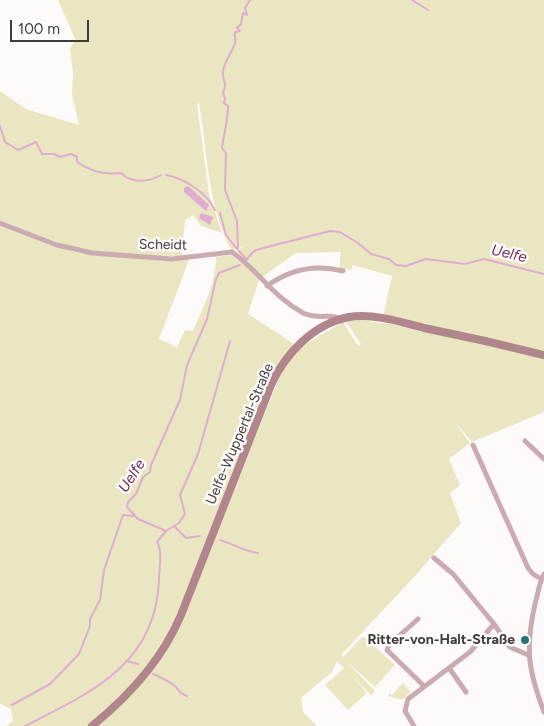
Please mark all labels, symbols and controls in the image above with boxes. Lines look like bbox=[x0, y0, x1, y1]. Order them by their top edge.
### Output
scale bar bbox=[12, 10, 91, 42]
text: 100 m bbox=[18, 20, 60, 38]
street label: Scheidt bbox=[139, 236, 187, 254]
water label: Uelfe bbox=[490, 241, 528, 267]
street label: Uelfe-Wuppertal-Straße bbox=[203, 361, 277, 507]
water label: Uelfe bbox=[115, 456, 149, 496]
place label: Ritter-von-Halt-Straße bbox=[367, 632, 515, 648]
marker: Ritter-von-Halt-Straße bbox=[519, 634, 531, 646]

